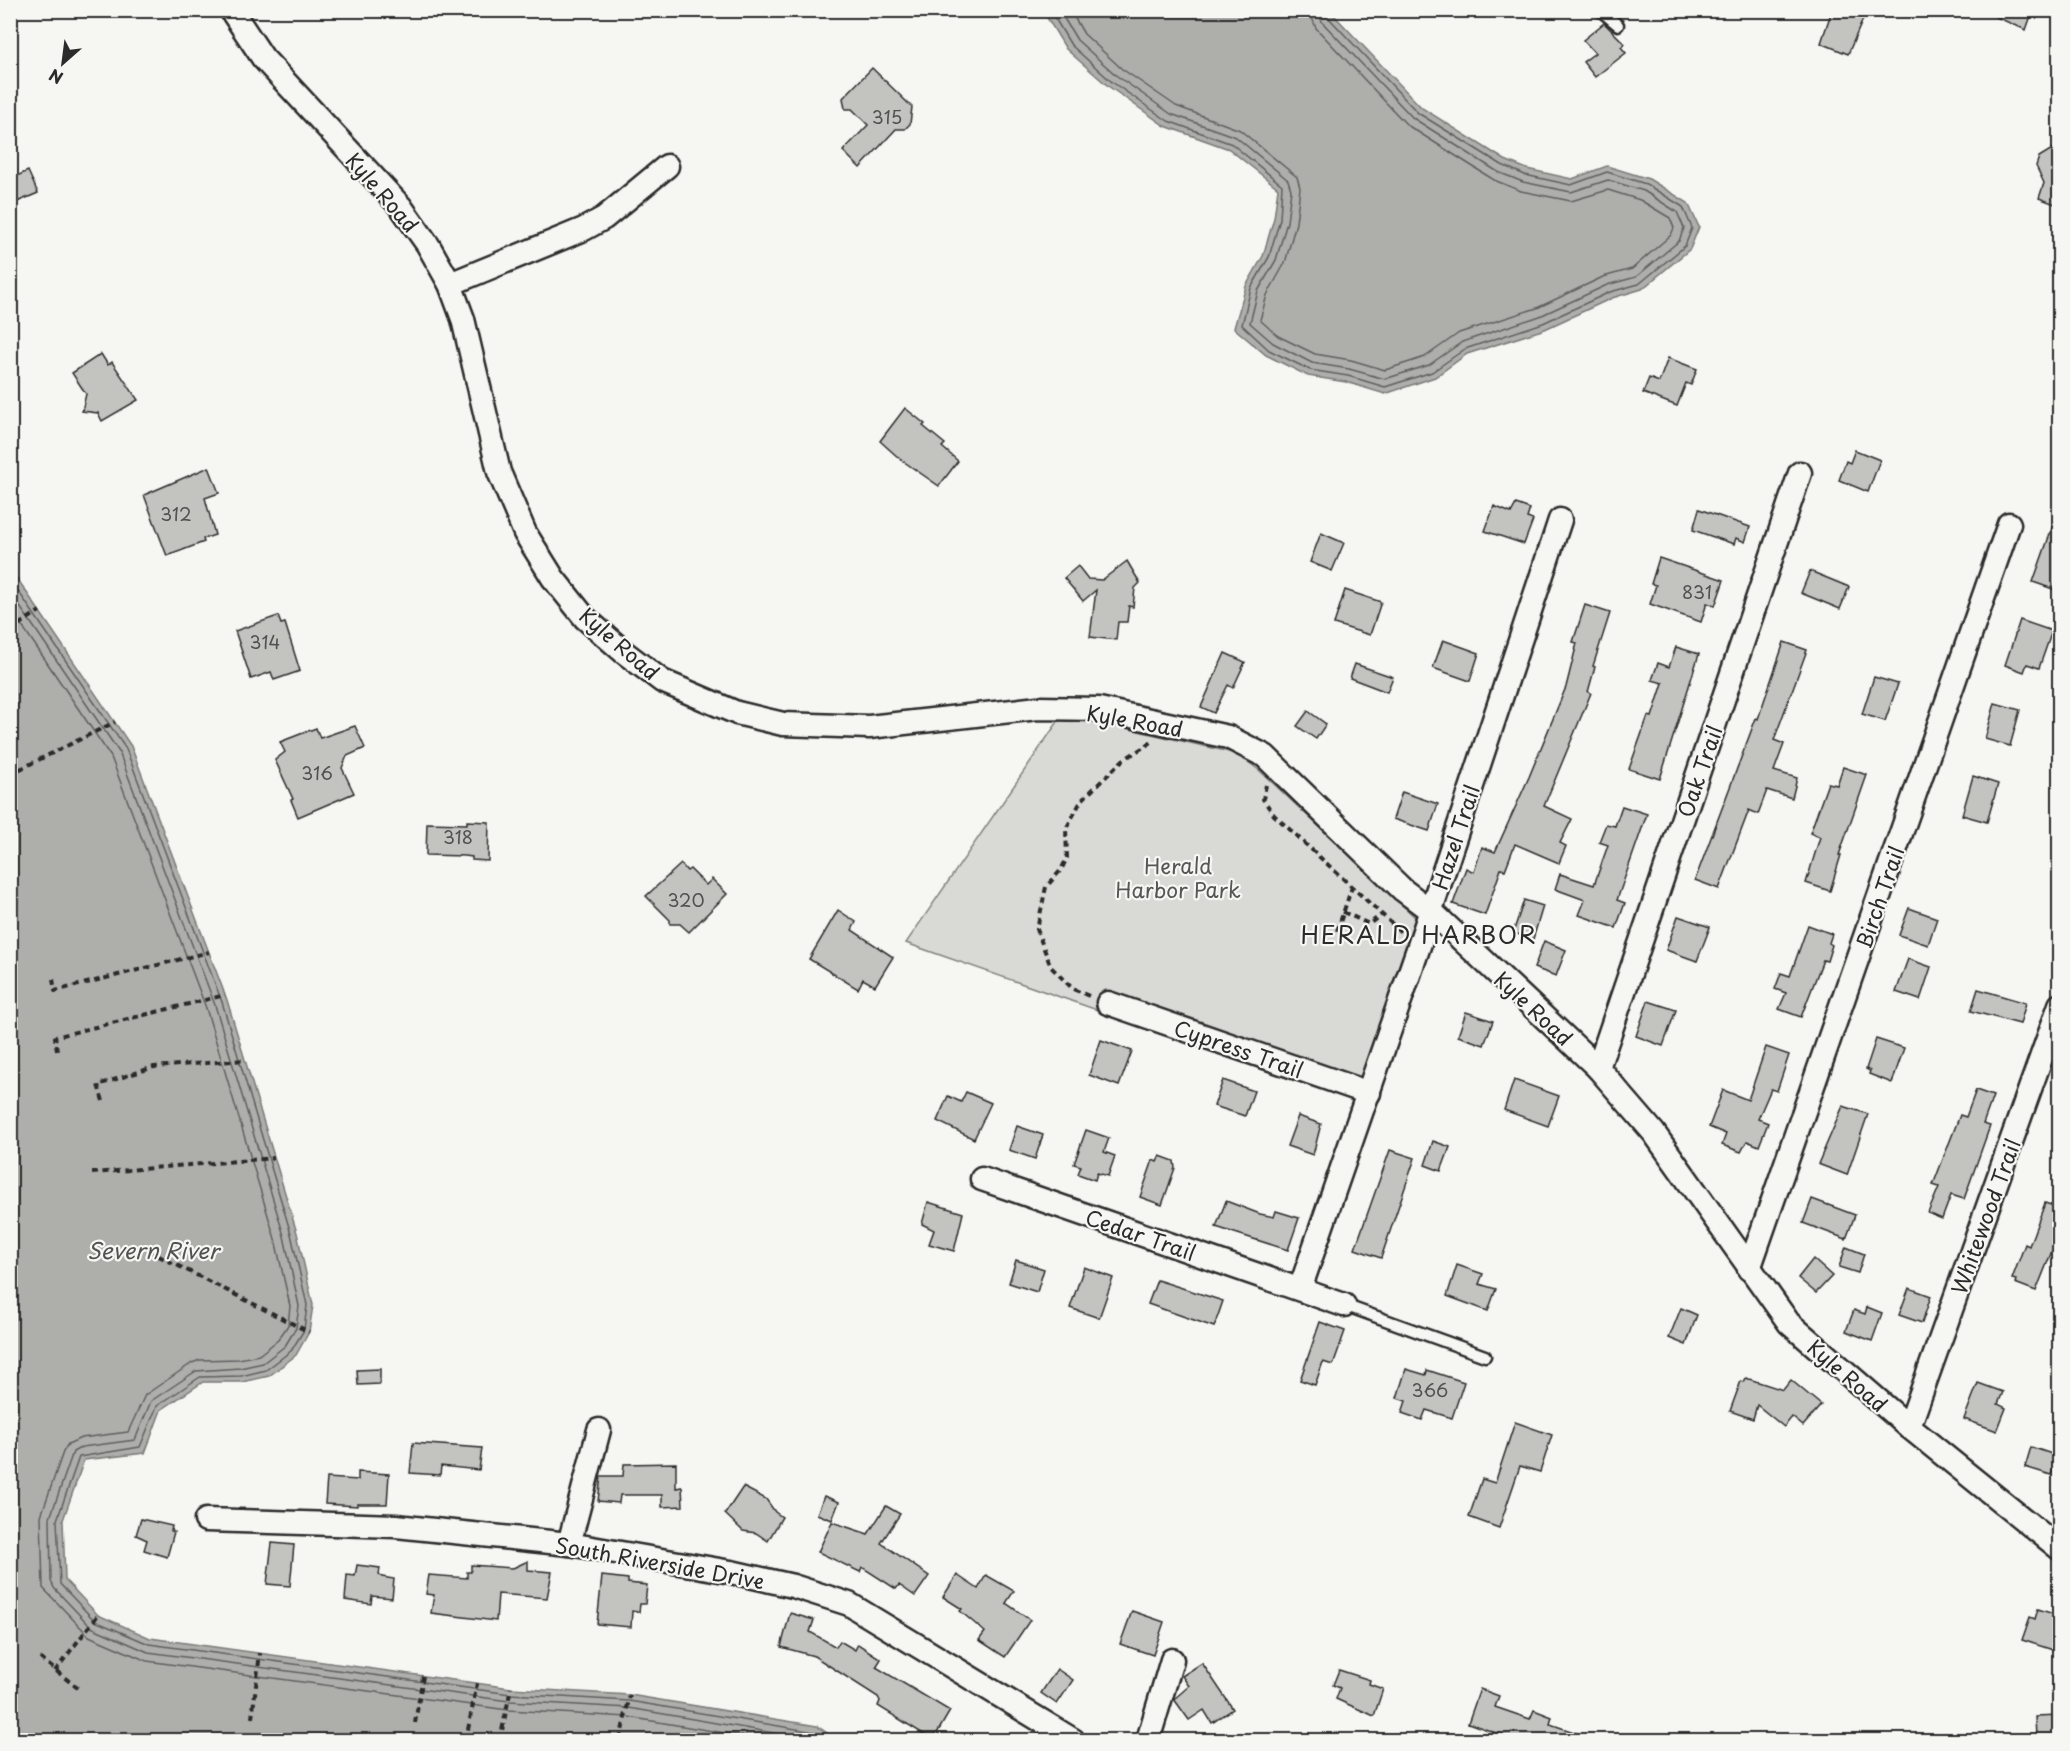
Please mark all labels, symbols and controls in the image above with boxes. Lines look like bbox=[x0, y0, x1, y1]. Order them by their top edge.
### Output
north arrow bbox=[33, 33, 93, 93]
text: N bbox=[44, 64, 67, 91]
house number: 315 bbox=[872, 103, 902, 130]
street label: Kyle Road bbox=[339, 145, 427, 239]
house number: 312 bbox=[160, 500, 192, 527]
house number: 831 bbox=[1682, 578, 1712, 605]
street label: Kyle Road bbox=[573, 599, 667, 687]
house number: 314 bbox=[250, 628, 280, 655]
street label: Kyle Road bbox=[1084, 696, 1186, 744]
street label: Oak Trail bbox=[1668, 721, 1730, 821]
house number: 316 bbox=[301, 759, 333, 786]
street label: Hazel Trail bbox=[1423, 780, 1487, 894]
house number: 318 bbox=[443, 823, 473, 850]
street label: Birch Trail bbox=[1847, 841, 1911, 953]
park label: Herald Harbor Park bbox=[1115, 849, 1241, 905]
house number: 320 bbox=[667, 886, 705, 913]
district label: HERALD HARBOR bbox=[1301, 916, 1537, 952]
street label: Kyle Road bbox=[1488, 963, 1580, 1053]
street label: Cypress Trail bbox=[1170, 1011, 1308, 1085]
street label: Whitewood Trail bbox=[1942, 1134, 2028, 1298]
street label: Cedar Trail bbox=[1081, 1200, 1201, 1268]
water label: Severn River bbox=[87, 1233, 222, 1266]
street label: Kyle Road bbox=[1801, 1331, 1895, 1419]
house number: 366 bbox=[1412, 1376, 1448, 1403]
street label: South Riverside Drive bbox=[553, 1528, 767, 1596]

